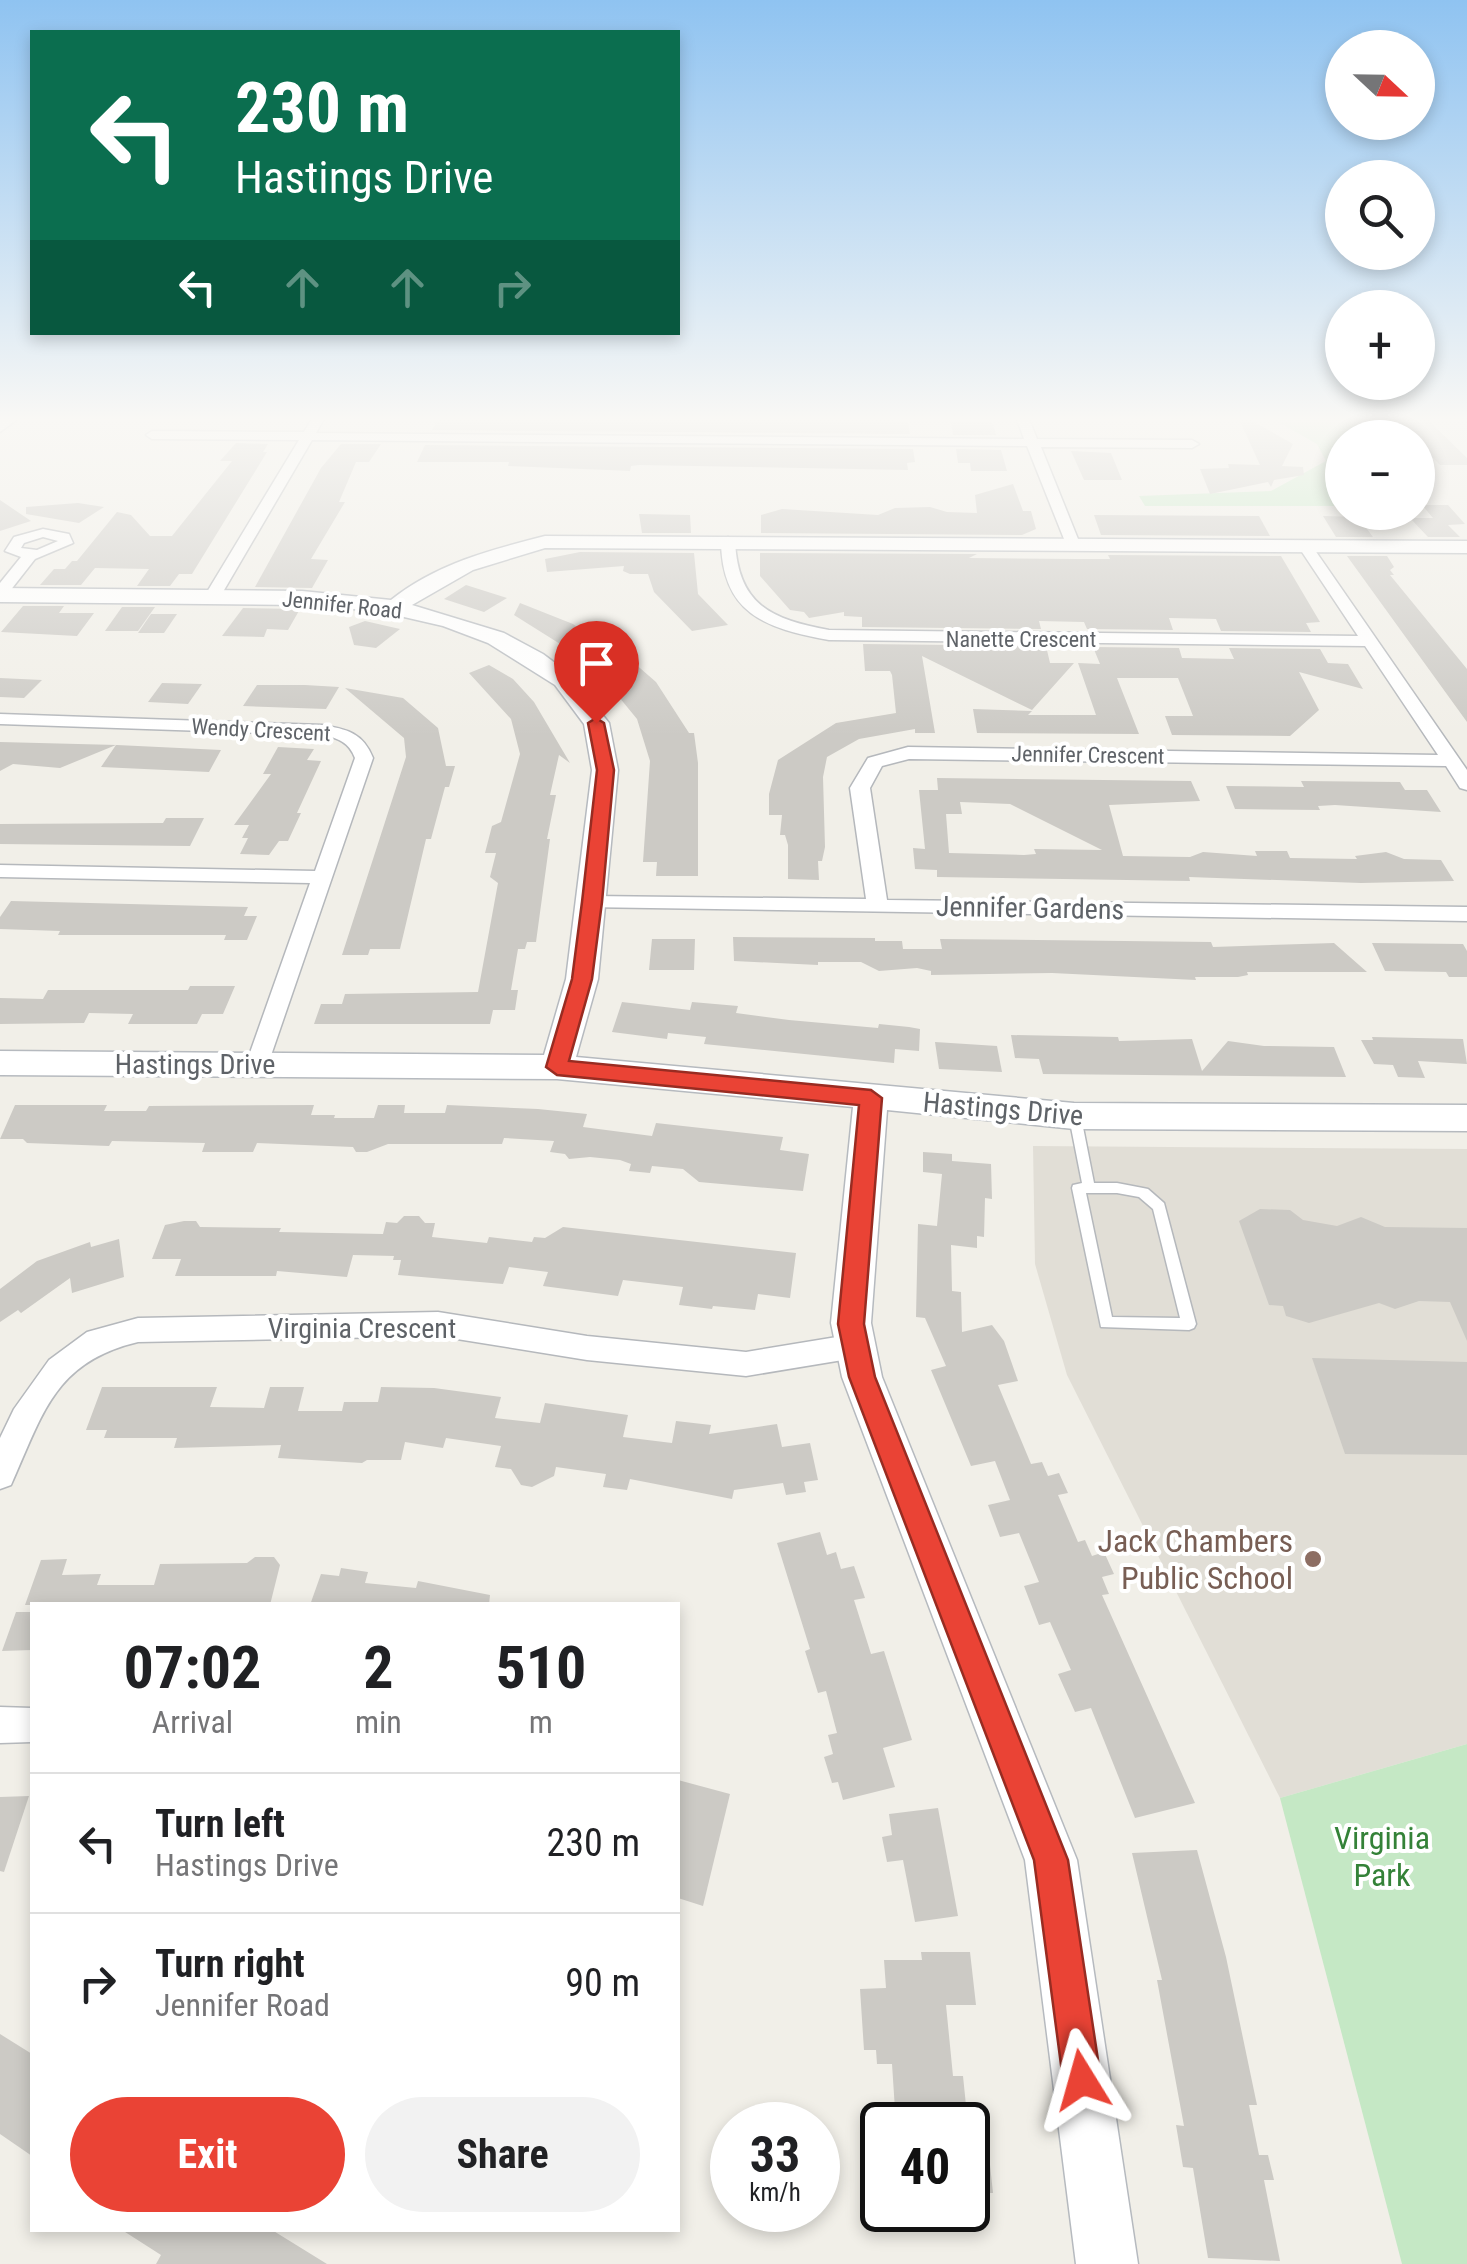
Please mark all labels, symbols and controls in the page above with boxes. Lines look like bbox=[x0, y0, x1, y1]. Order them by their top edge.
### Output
north arrow bbox=[1325, 30, 1435, 140]
map controls bbox=[1325, 30, 1435, 530]
text: 230 m bbox=[235, 67, 409, 149]
icon: left bbox=[70, 70, 200, 200]
text: Hastings Drive bbox=[235, 151, 493, 204]
button: search bbox=[1325, 160, 1435, 270]
icon: left bbox=[170, 260, 225, 315]
icon: ahead bbox=[275, 260, 330, 315]
icon: ahead bbox=[380, 260, 435, 315]
icon: right bbox=[485, 260, 540, 315]
button: + bbox=[1325, 290, 1435, 400]
button: − bbox=[1325, 420, 1435, 530]
street label: Jennifer Road bbox=[281, 586, 403, 624]
pin bbox=[554, 621, 639, 724]
street label: Nanette Crescent bbox=[946, 627, 1096, 652]
icon: arrive bbox=[569, 636, 624, 691]
street label: Wendy Crescent bbox=[191, 714, 331, 746]
street label: Jennifer Crescent bbox=[1011, 741, 1165, 769]
street label: Jennifer Gardens bbox=[936, 890, 1124, 926]
street label: Hastings Drive bbox=[115, 1048, 275, 1081]
street label: Hastings Drive bbox=[922, 1086, 1084, 1132]
street label: Virginia Crescent bbox=[268, 1312, 456, 1345]
place label: Jack Chambers Public School bbox=[1098, 1522, 1293, 1597]
marker: Jack Chambers Public School bbox=[1302, 1548, 1324, 1570]
text: 07:02 bbox=[124, 1632, 261, 1703]
text: 2 bbox=[363, 1632, 394, 1703]
text: 510 bbox=[495, 1632, 586, 1703]
text: Arrival bbox=[152, 1703, 233, 1741]
text: min bbox=[355, 1703, 402, 1741]
text: m bbox=[529, 1703, 553, 1741]
text: Turn left bbox=[155, 1802, 285, 1846]
icon: left bbox=[70, 1816, 125, 1871]
park label: Virginia Park bbox=[1334, 1819, 1430, 1894]
text: 230 m bbox=[546, 1821, 640, 1865]
text: Hastings Drive bbox=[155, 1846, 339, 1884]
text: Turn right bbox=[155, 1942, 305, 1986]
icon: right bbox=[70, 1956, 125, 2011]
text: 90 m bbox=[565, 1961, 640, 2005]
text: Jennifer Road bbox=[155, 1986, 330, 2024]
position arrow bbox=[1030, 2028, 1134, 2132]
button: Exit bbox=[70, 2097, 345, 2212]
button: Share bbox=[365, 2097, 640, 2212]
speed limit sign: 40 bbox=[860, 2102, 990, 2232]
text: 33 bbox=[750, 2126, 800, 2184]
text: km/h bbox=[749, 2178, 801, 2207]

